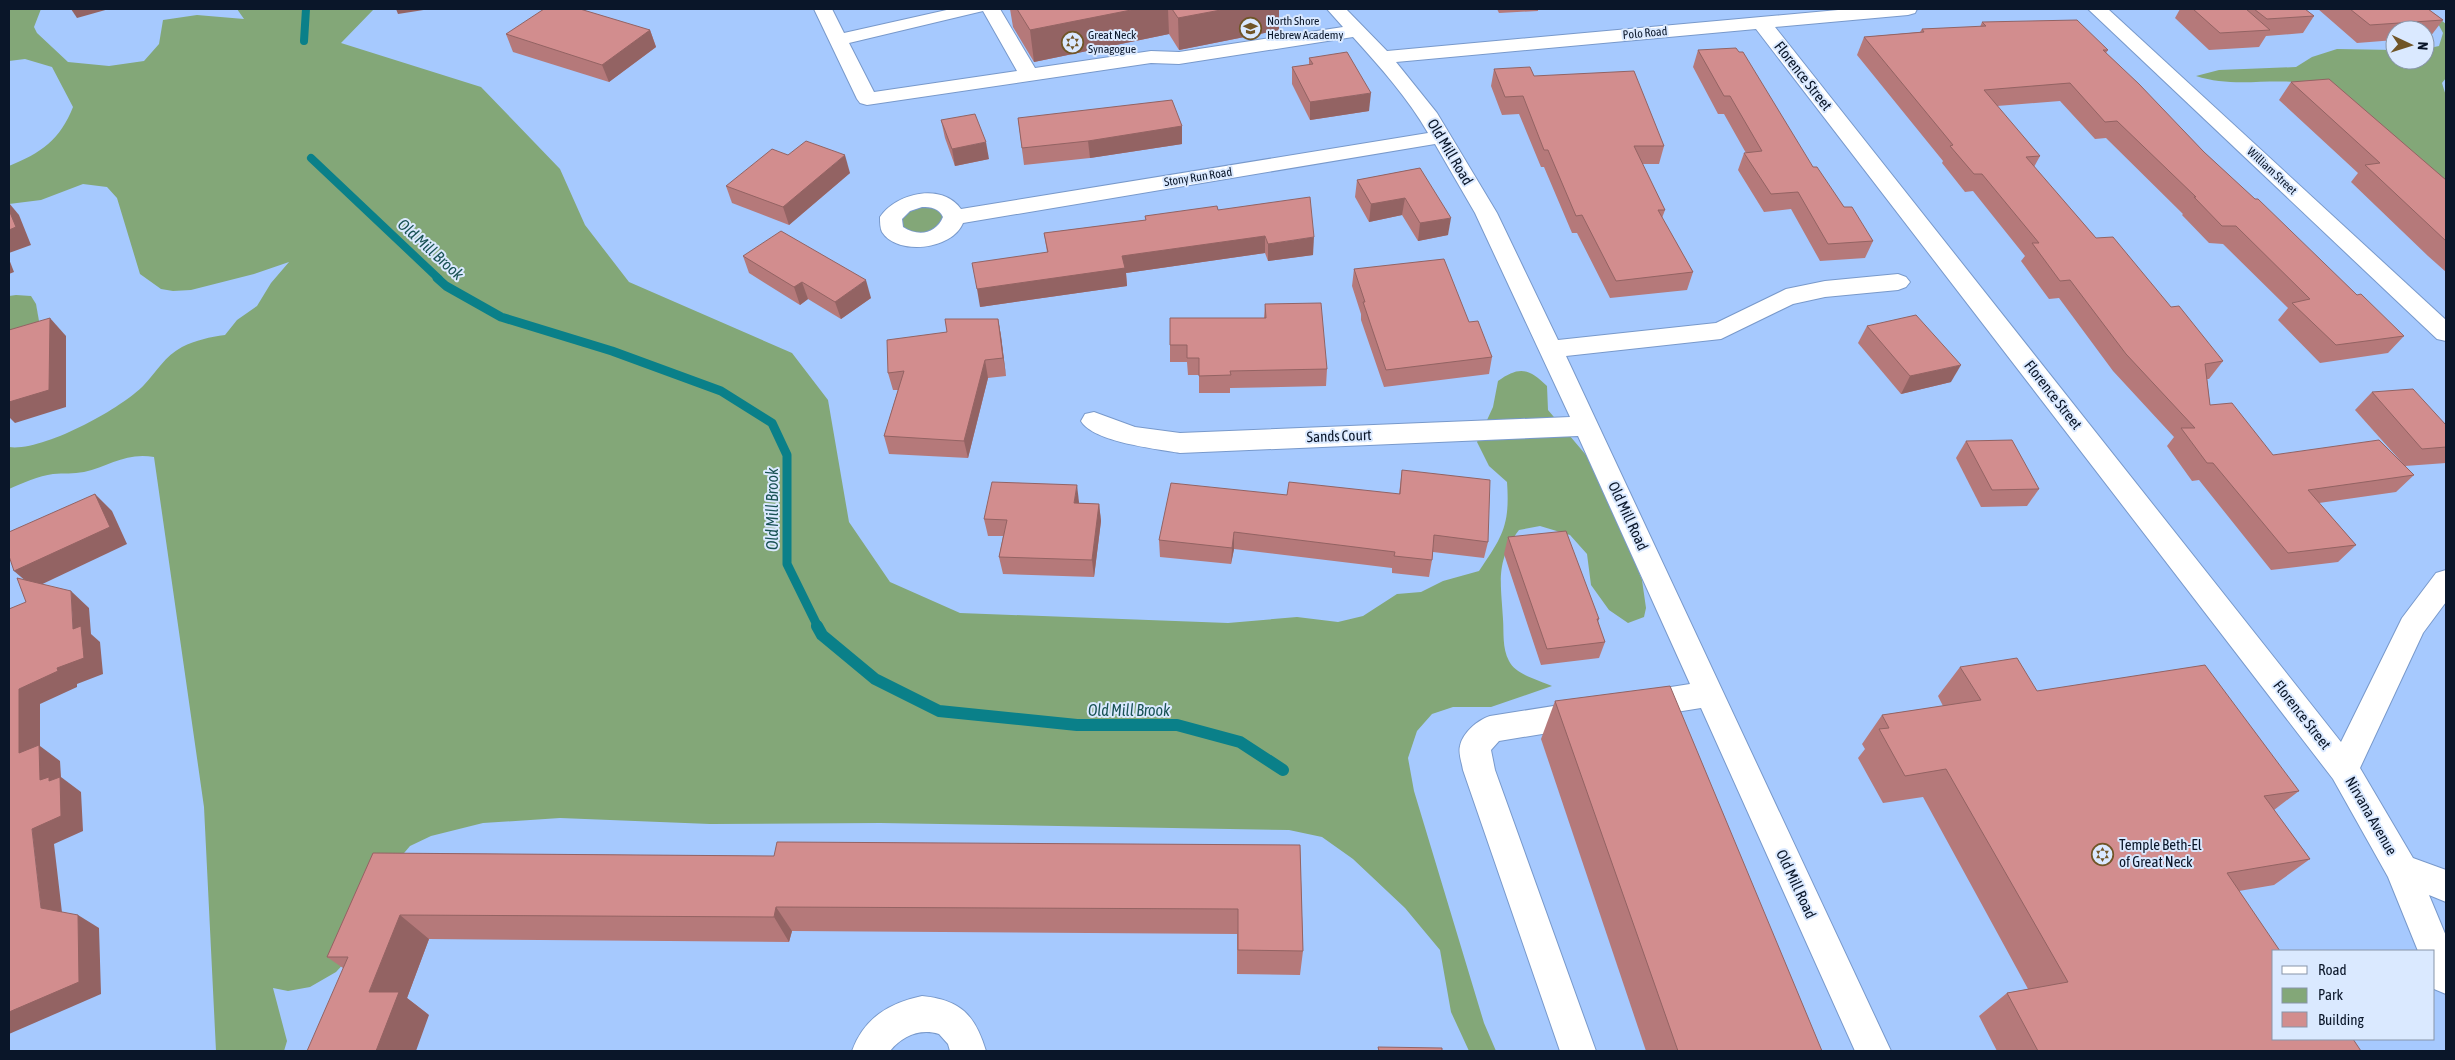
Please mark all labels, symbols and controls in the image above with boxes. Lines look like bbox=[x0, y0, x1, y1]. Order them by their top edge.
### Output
place label: North Shore Hebrew Academy bbox=[1267, 14, 1343, 42]
school or university icon: North Shore Hebrew Academy bbox=[1239, 16, 1263, 40]
north arrow bbox=[2385, 20, 2435, 70]
street label: Polo Road bbox=[1622, 24, 1668, 42]
place label: Great Neck Synagogue bbox=[1088, 28, 1137, 56]
synagogue icon: Great Neck Synagogue bbox=[1060, 30, 1084, 54]
street label: Florence Street bbox=[1771, 38, 1836, 114]
text: N bbox=[2415, 41, 2431, 51]
street label: Old Mill Road bbox=[1424, 116, 1477, 188]
street label: William Street bbox=[2244, 144, 2300, 198]
street label: Stony Run Road bbox=[1163, 165, 1233, 189]
water label: Old Mill Brook bbox=[394, 215, 468, 284]
street label: Florence Street bbox=[2021, 357, 2086, 433]
street label: Sands Court bbox=[1306, 426, 1372, 445]
water label: Old Mill Brook bbox=[763, 467, 781, 550]
street label: Old Mill Road bbox=[1605, 479, 1652, 553]
street label: Florence Street bbox=[2270, 677, 2335, 753]
water label: Old Mill Brook bbox=[1088, 701, 1171, 719]
street label: Nirvana Avenue bbox=[2342, 774, 2401, 858]
place label: Temple Beth-El of Great Neck bbox=[2119, 836, 2202, 870]
synagogue icon: Temple Beth-El of Great Neck bbox=[2091, 842, 2115, 866]
street label: Old Mill Road bbox=[1773, 847, 1820, 921]
legend bbox=[2272, 950, 2435, 1040]
text: Road bbox=[2318, 961, 2347, 978]
text: Park bbox=[2318, 986, 2343, 1003]
text: Building bbox=[2318, 1011, 2364, 1028]

